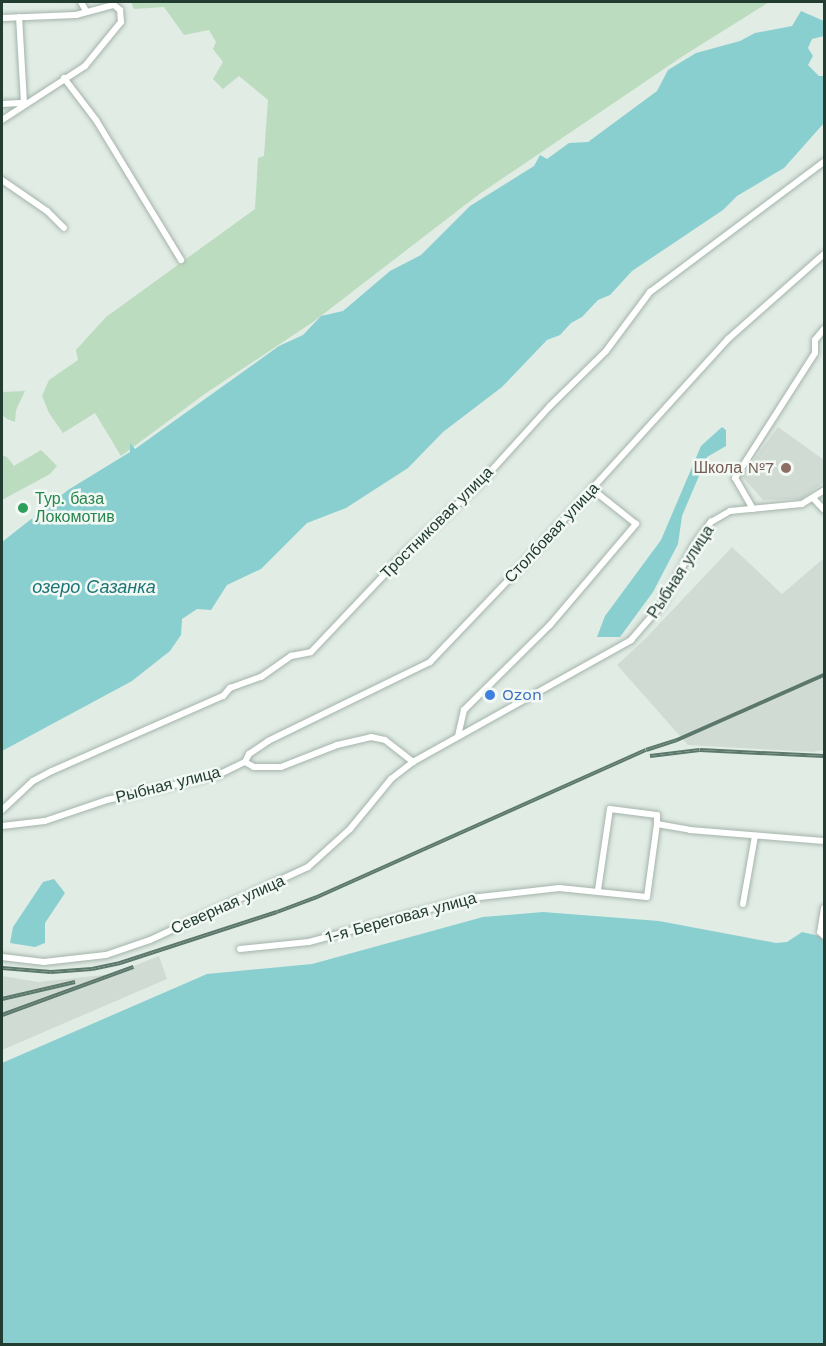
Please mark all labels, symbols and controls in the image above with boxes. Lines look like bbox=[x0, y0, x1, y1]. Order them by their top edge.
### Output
place label: Школа №7 bbox=[693, 458, 774, 478]
marker: Школа №7 bbox=[779, 461, 793, 475]
street label: Тростниковая улица bbox=[377, 463, 497, 583]
street label: Столбовая улица bbox=[501, 479, 603, 587]
place label: Тур. база Локомотив bbox=[35, 489, 115, 527]
marker: Тур. база Локомотив bbox=[16, 501, 30, 515]
street label: Рыбная улица bbox=[644, 522, 718, 622]
water label: озеро Сазанка bbox=[32, 576, 156, 598]
place label: Ozon bbox=[502, 685, 542, 705]
marker: Ozon bbox=[483, 688, 497, 702]
street label: Рыбная улица bbox=[114, 763, 222, 807]
street label: Северная улица bbox=[168, 871, 288, 939]
street label: 1-я Береговая улица bbox=[323, 889, 479, 947]

